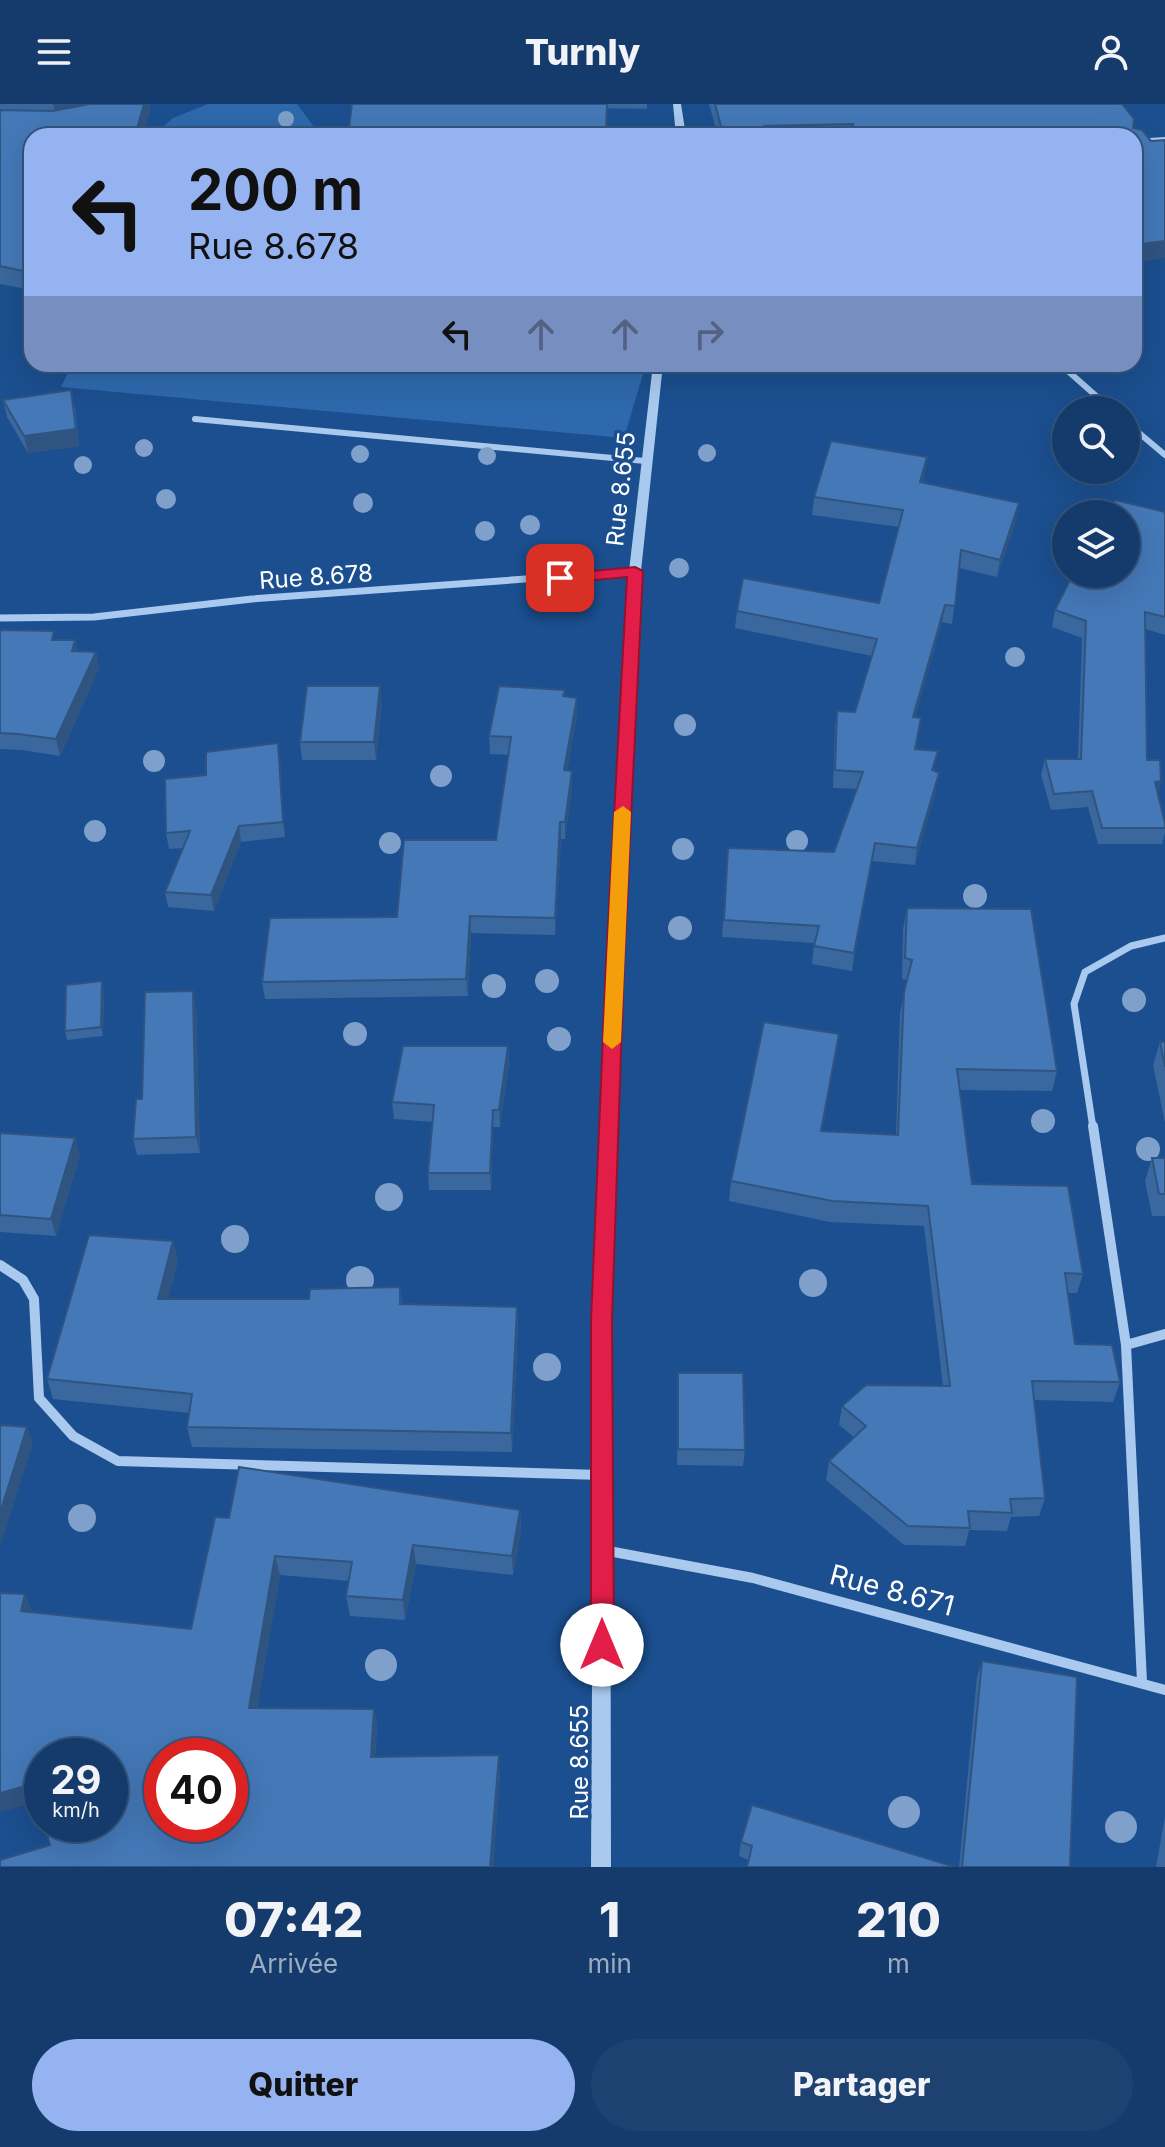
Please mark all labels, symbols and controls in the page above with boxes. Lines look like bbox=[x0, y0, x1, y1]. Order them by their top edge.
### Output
icon: menu bbox=[32, 30, 76, 74]
text: Turnly bbox=[525, 30, 640, 74]
icon: person bbox=[1089, 30, 1133, 74]
text: 200 m bbox=[188, 156, 363, 224]
icon: left bbox=[56, 160, 160, 264]
text: Rue 8.678 bbox=[188, 224, 359, 268]
icon: left bbox=[435, 312, 479, 356]
icon: ahead bbox=[519, 312, 563, 356]
icon: ahead bbox=[603, 312, 647, 356]
icon: right bbox=[687, 312, 731, 356]
map controls bbox=[1052, 396, 1140, 588]
button: search bbox=[1052, 396, 1140, 484]
street label: Rue 8.655 bbox=[600, 430, 641, 548]
button: layers bbox=[1052, 500, 1140, 588]
pin bbox=[526, 544, 594, 612]
icon: arrive bbox=[538, 556, 582, 600]
street label: Rue 8.678 bbox=[258, 558, 374, 595]
street label: Rue 8.671 bbox=[826, 1557, 958, 1623]
position arrow bbox=[560, 1603, 644, 1687]
street label: Rue 8.655 bbox=[565, 1704, 594, 1820]
speed limit sign: 40 bbox=[144, 1738, 248, 1842]
text: 29 bbox=[50, 1755, 102, 1804]
text: km/h bbox=[52, 1798, 100, 1822]
text: 07:42 bbox=[224, 1890, 363, 1949]
text: 1 bbox=[599, 1890, 620, 1949]
text: 210 bbox=[856, 1890, 941, 1949]
text: Arrivée bbox=[249, 1948, 338, 1979]
text: min bbox=[587, 1948, 632, 1979]
text: m bbox=[887, 1948, 910, 1979]
button: Quitter bbox=[32, 2039, 575, 2131]
button: Partager bbox=[591, 2039, 1133, 2131]

